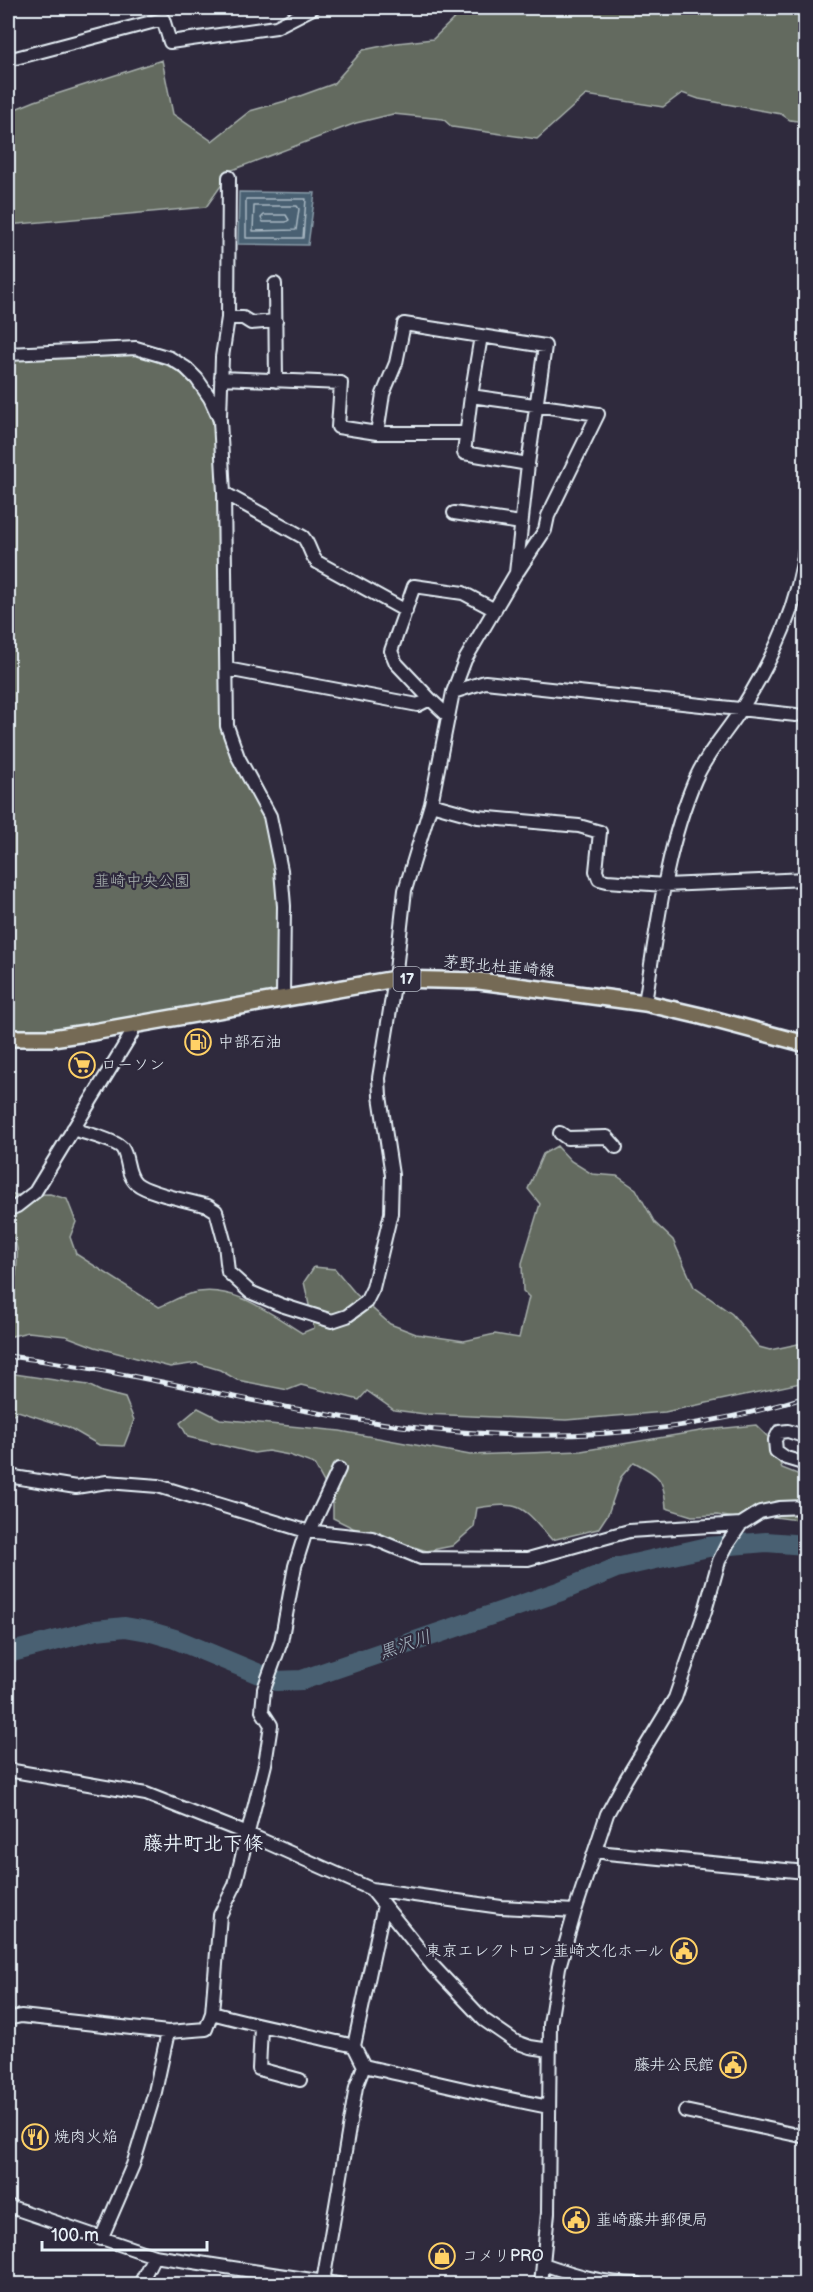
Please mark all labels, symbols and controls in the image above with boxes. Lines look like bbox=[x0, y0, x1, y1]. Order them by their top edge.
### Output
park label: 韮崎中央公園 bbox=[94, 872, 190, 891]
street label: 茅野北杜韮崎線 bbox=[442, 953, 556, 981]
road number: 17 bbox=[394, 967, 420, 991]
fuel station icon: 中部石油 bbox=[183, 1027, 213, 1057]
place label: 中部石油 bbox=[218, 1033, 282, 1052]
supermarket icon: ローソン bbox=[67, 1050, 97, 1080]
place label: ローソン bbox=[101, 1056, 165, 1075]
water label: 黒沢川 bbox=[376, 1626, 434, 1664]
district label: 藤井町北下條 bbox=[143, 1832, 263, 1856]
public building icon: 東京エレクトロン韮崎文化ホール bbox=[669, 1936, 699, 1966]
place label: 東京エレクトロン韮崎文化ホール bbox=[426, 1942, 664, 1961]
public building icon: 藤井公民館 bbox=[718, 2050, 748, 2080]
place label: 藤井公民館 bbox=[634, 2056, 714, 2075]
restaurant icon: 焼肉火焔 bbox=[20, 2122, 50, 2152]
place label: 焼肉火焔 bbox=[54, 2128, 118, 2147]
public building icon: 韮崎藤井郵便局 bbox=[561, 2205, 591, 2235]
place label: 韮崎藤井郵便局 bbox=[596, 2211, 708, 2230]
scale bar bbox=[42, 2214, 207, 2252]
text: 100 m bbox=[51, 2225, 99, 2246]
shop icon: コメリPRO bbox=[427, 2241, 457, 2271]
place label: コメリPRO bbox=[462, 2247, 544, 2266]

